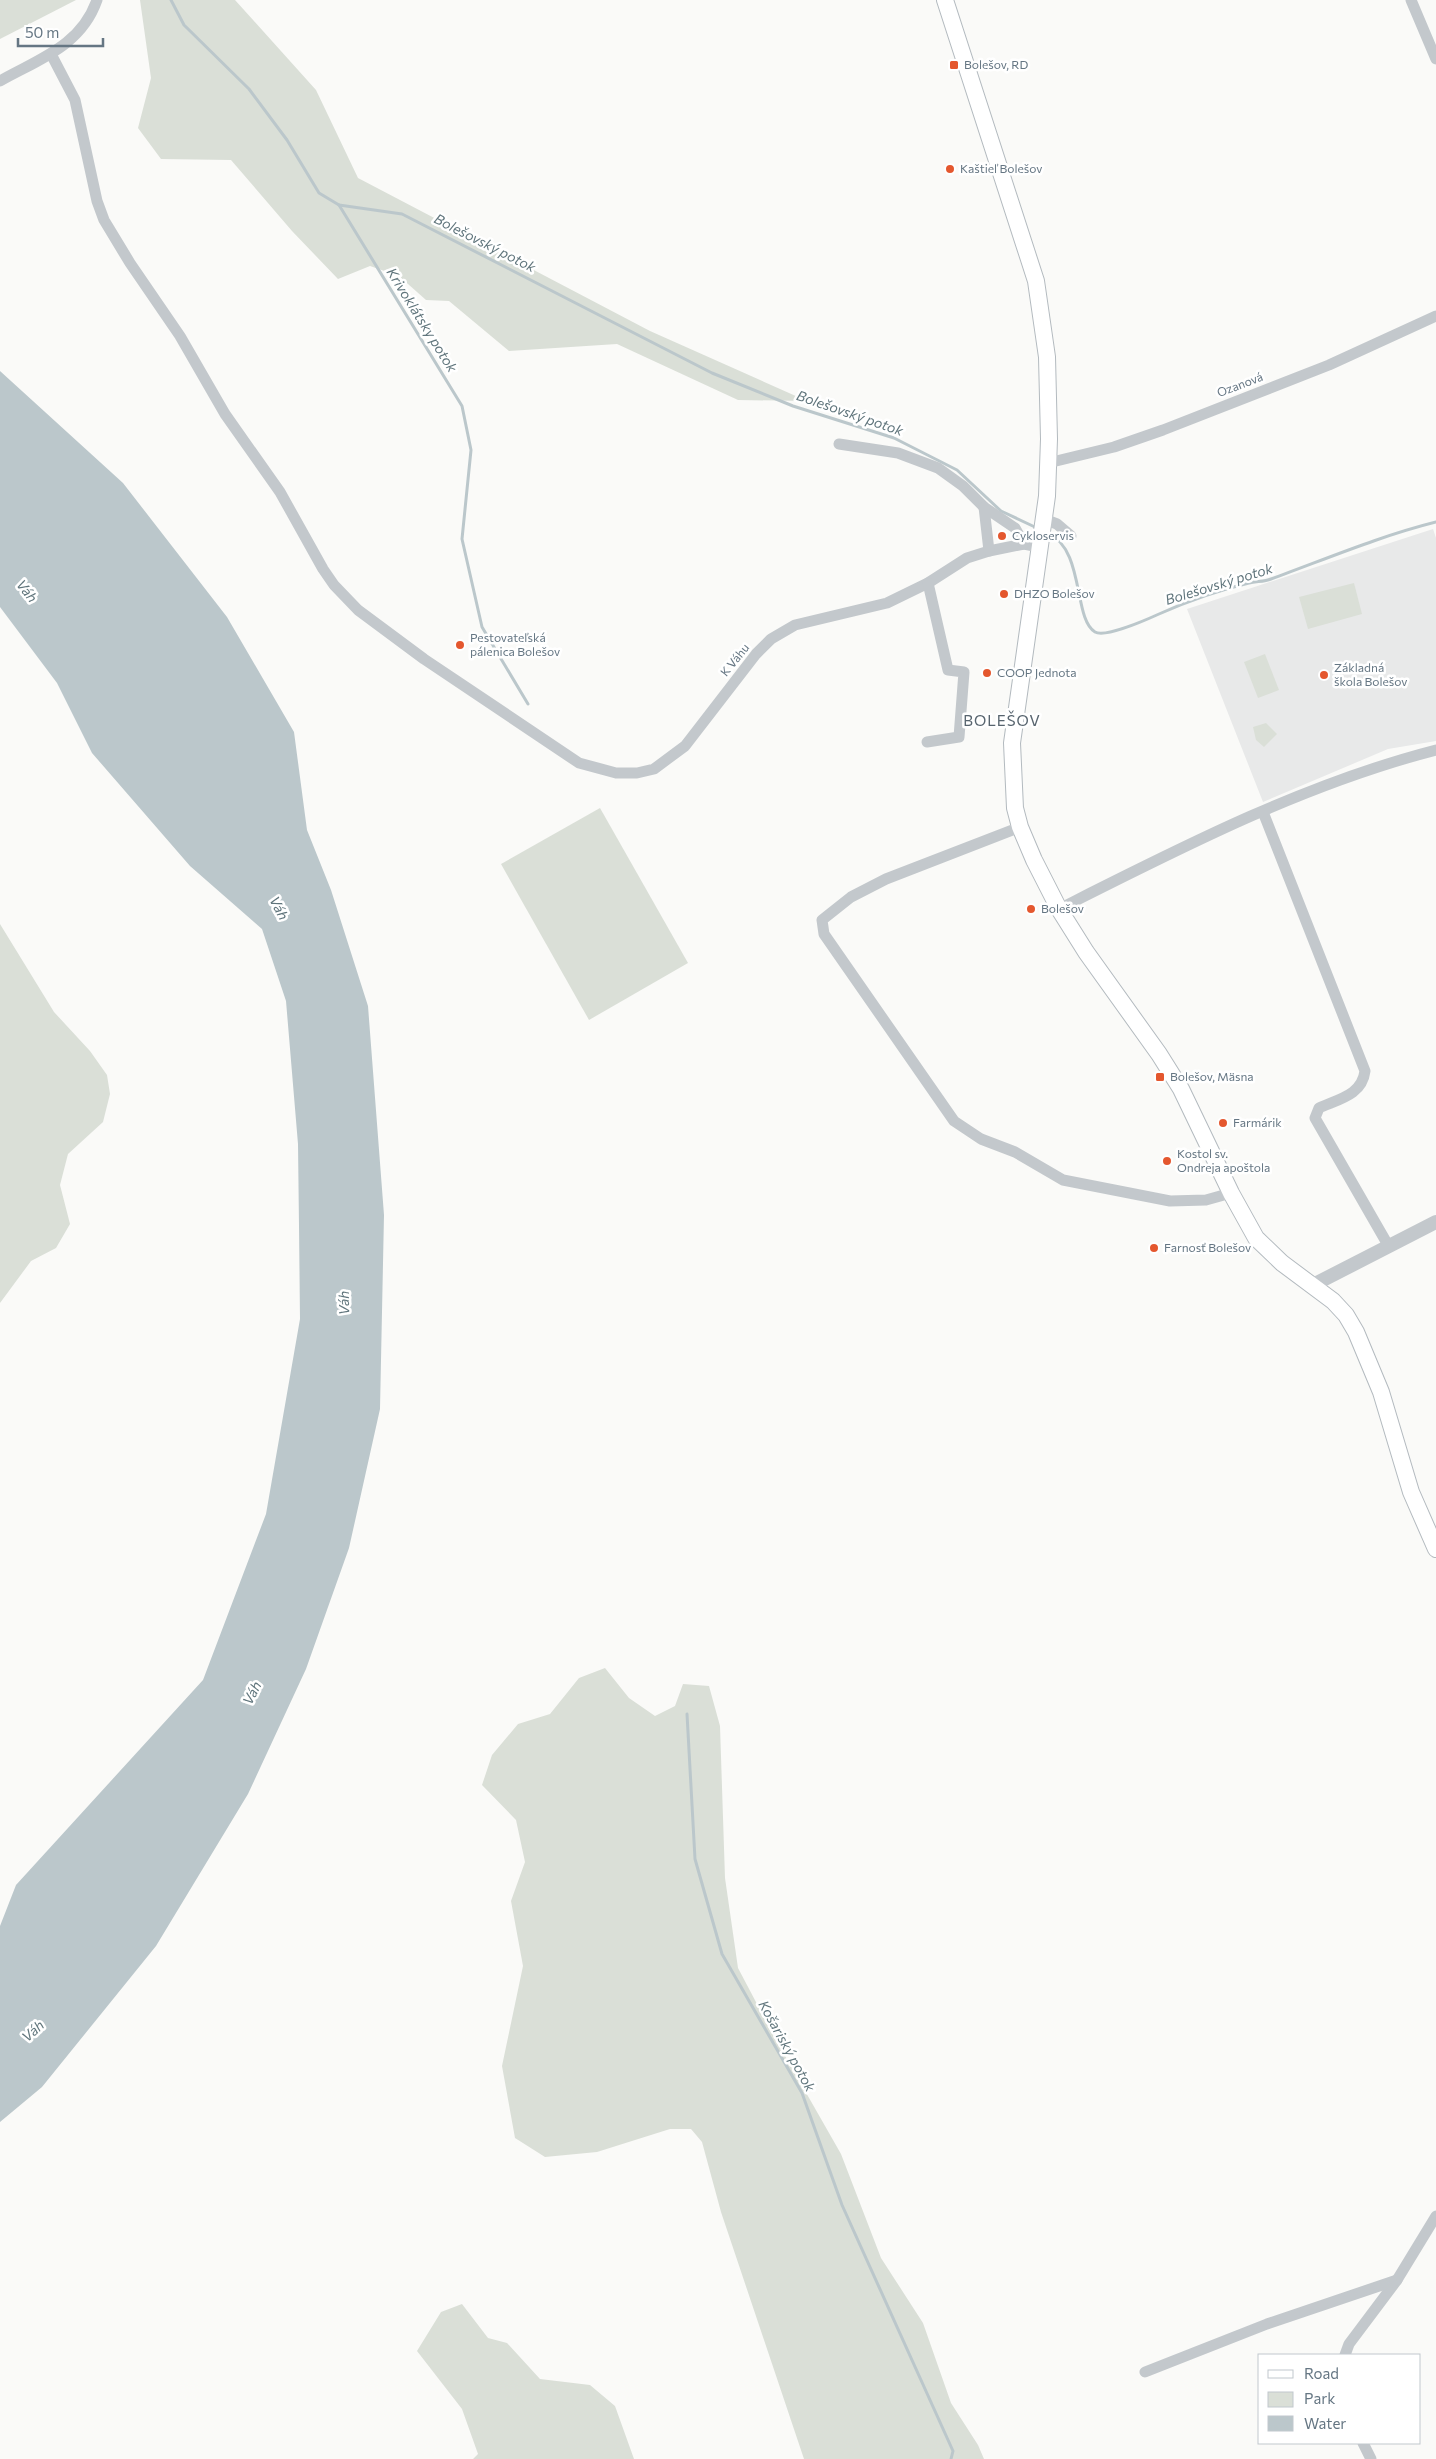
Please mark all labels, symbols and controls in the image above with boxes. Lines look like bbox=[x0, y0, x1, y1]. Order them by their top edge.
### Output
scale bar bbox=[18, 15, 102, 47]
text: 50 m bbox=[25, 23, 59, 41]
place label: Bolešov, RD bbox=[964, 57, 1028, 71]
marker: Bolešov, RD bbox=[948, 59, 960, 71]
place label: Kaštieľ Bolešov bbox=[960, 161, 1042, 175]
marker: Kaštieľ Bolešov bbox=[944, 163, 956, 175]
water label: Bolešovský potok bbox=[432, 210, 539, 276]
water label: Krivoklátsky potok bbox=[383, 264, 462, 375]
street label: Ozanová bbox=[1215, 369, 1265, 399]
water label: Bolešovský potok bbox=[795, 386, 906, 439]
place label: Cykloservis bbox=[1012, 528, 1074, 542]
marker: Cykloservis bbox=[996, 530, 1008, 542]
water label: Bolešovský potok bbox=[1163, 559, 1275, 608]
water label: Váh bbox=[13, 576, 42, 605]
place label: DHZO Bolešov bbox=[1014, 586, 1095, 600]
marker: DHZO Bolešov bbox=[998, 588, 1010, 600]
place label: Pestovateľská pálenica Bolešov bbox=[470, 630, 560, 658]
marker: Pestovateľská pálenica Bolešov bbox=[454, 639, 466, 651]
street label: K Váhu bbox=[717, 640, 752, 678]
place label: Základná škola Bolešov bbox=[1334, 660, 1407, 688]
place label: COOP Jednota bbox=[997, 665, 1077, 680]
marker: COOP Jednota bbox=[981, 667, 993, 679]
marker: Základná škola Bolešov bbox=[1318, 669, 1330, 681]
district label: BOLEŠOV bbox=[963, 710, 1041, 729]
water label: Váh bbox=[266, 893, 293, 922]
place label: Bolešov bbox=[1041, 901, 1084, 915]
marker: Bolešov bbox=[1025, 903, 1037, 915]
place label: Bolešov, Mäsna bbox=[1170, 1069, 1254, 1083]
marker: Bolešov, Mäsna bbox=[1154, 1071, 1166, 1083]
place label: Farmárik bbox=[1233, 1115, 1282, 1129]
marker: Farmárik bbox=[1217, 1117, 1229, 1129]
place label: Kostol sv. Ondreja apoštola bbox=[1177, 1146, 1270, 1174]
marker: Kostol sv. Ondreja apoštola bbox=[1161, 1155, 1173, 1167]
place label: Farnosť Bolešov bbox=[1164, 1240, 1251, 1254]
marker: Farnosť Bolešov bbox=[1148, 1242, 1160, 1254]
water label: Váh bbox=[335, 1291, 352, 1315]
water label: Váh bbox=[238, 1678, 265, 1707]
water label: Košariský potok bbox=[755, 1997, 820, 2095]
water label: Váh bbox=[18, 2016, 47, 2045]
legend bbox=[1258, 2354, 1421, 2444]
text: Road bbox=[1304, 2364, 1339, 2382]
text: Park bbox=[1304, 2389, 1335, 2407]
text: Water bbox=[1304, 2414, 1346, 2432]

